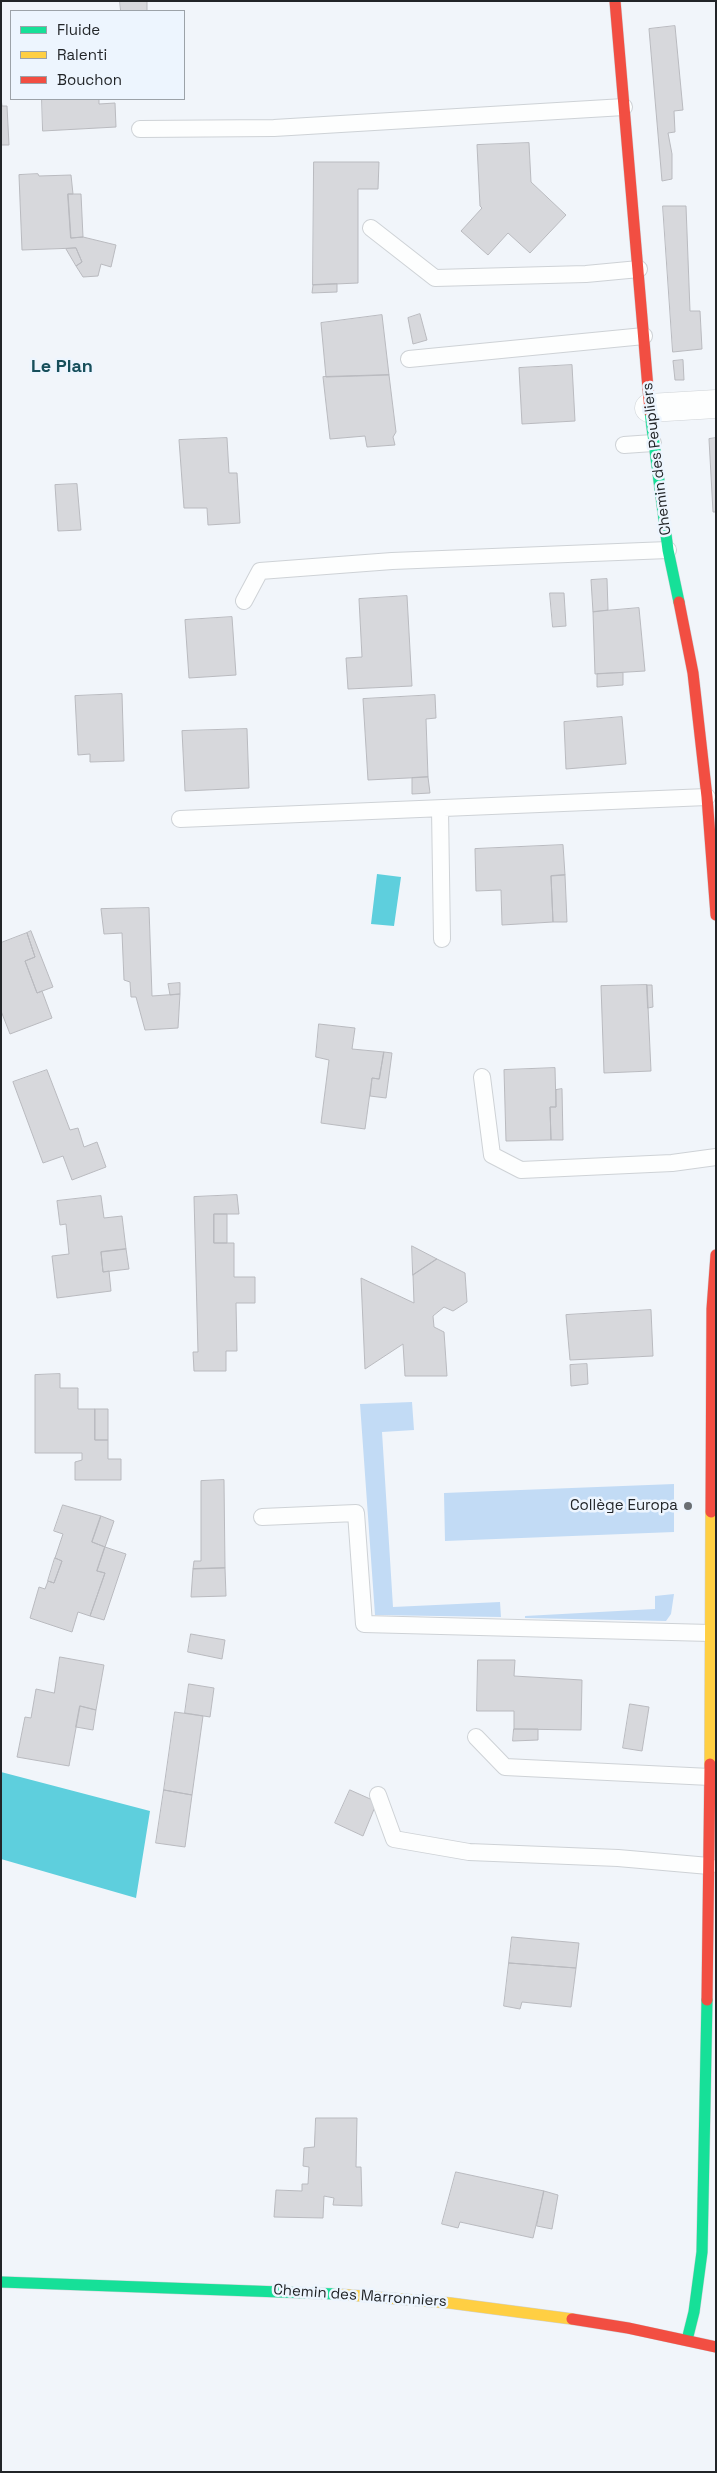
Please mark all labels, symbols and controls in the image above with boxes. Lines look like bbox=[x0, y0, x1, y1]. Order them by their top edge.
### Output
legend bbox=[10, 10, 185, 100]
text: Fluide bbox=[57, 20, 100, 39]
text: Ralenti bbox=[57, 45, 107, 64]
text: Bouchon bbox=[57, 70, 122, 89]
district label: Le Plan bbox=[31, 356, 93, 378]
street label: Chemin des Peupliers bbox=[639, 382, 675, 536]
place label: Collège Europa bbox=[570, 1497, 678, 1515]
marker: Collège Europa bbox=[682, 1500, 694, 1512]
street label: Chemin des Marronniers bbox=[273, 2281, 447, 2311]

